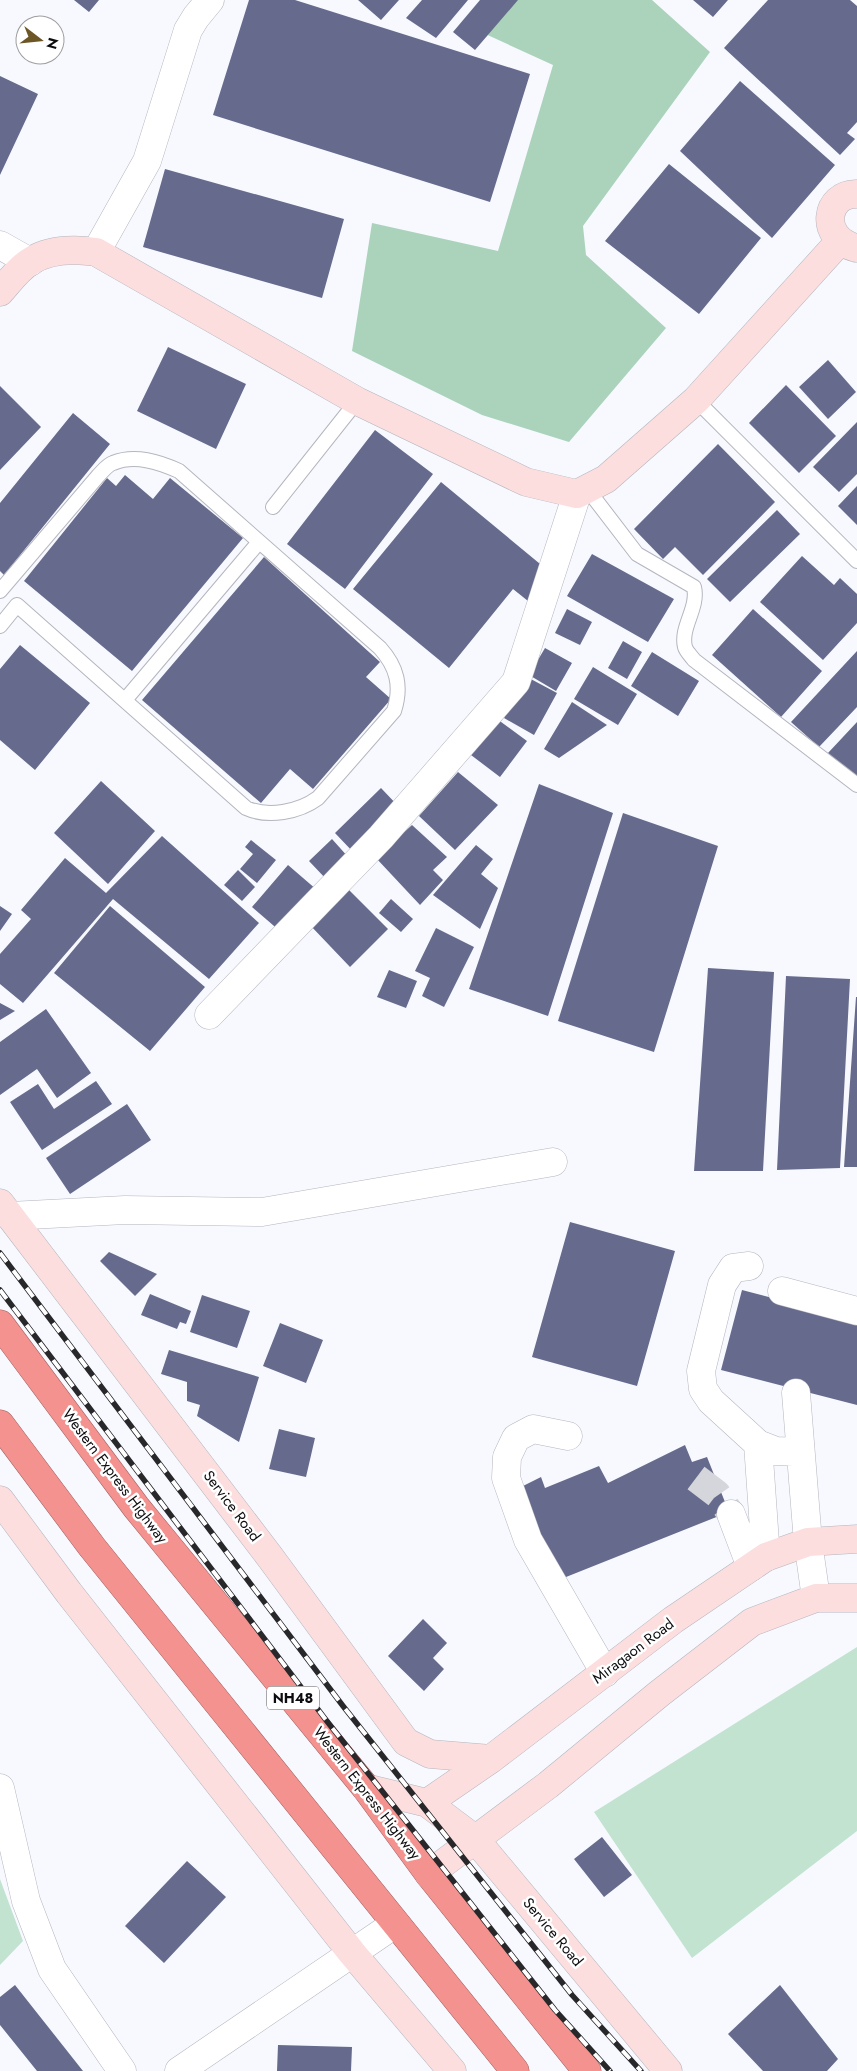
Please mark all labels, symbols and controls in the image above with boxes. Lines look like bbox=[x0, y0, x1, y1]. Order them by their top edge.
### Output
north arrow bbox=[15, 15, 65, 65]
text: N bbox=[41, 35, 64, 52]
street label: Western Express Highway bbox=[57, 1404, 173, 1548]
street label: Service Road bbox=[198, 1466, 266, 1546]
street label: Miragaon Road bbox=[588, 1613, 678, 1689]
road number: NH48 bbox=[267, 1686, 319, 1710]
street label: Western Express Highway bbox=[308, 1722, 426, 1865]
street label: Service Road bbox=[518, 1893, 588, 1971]

